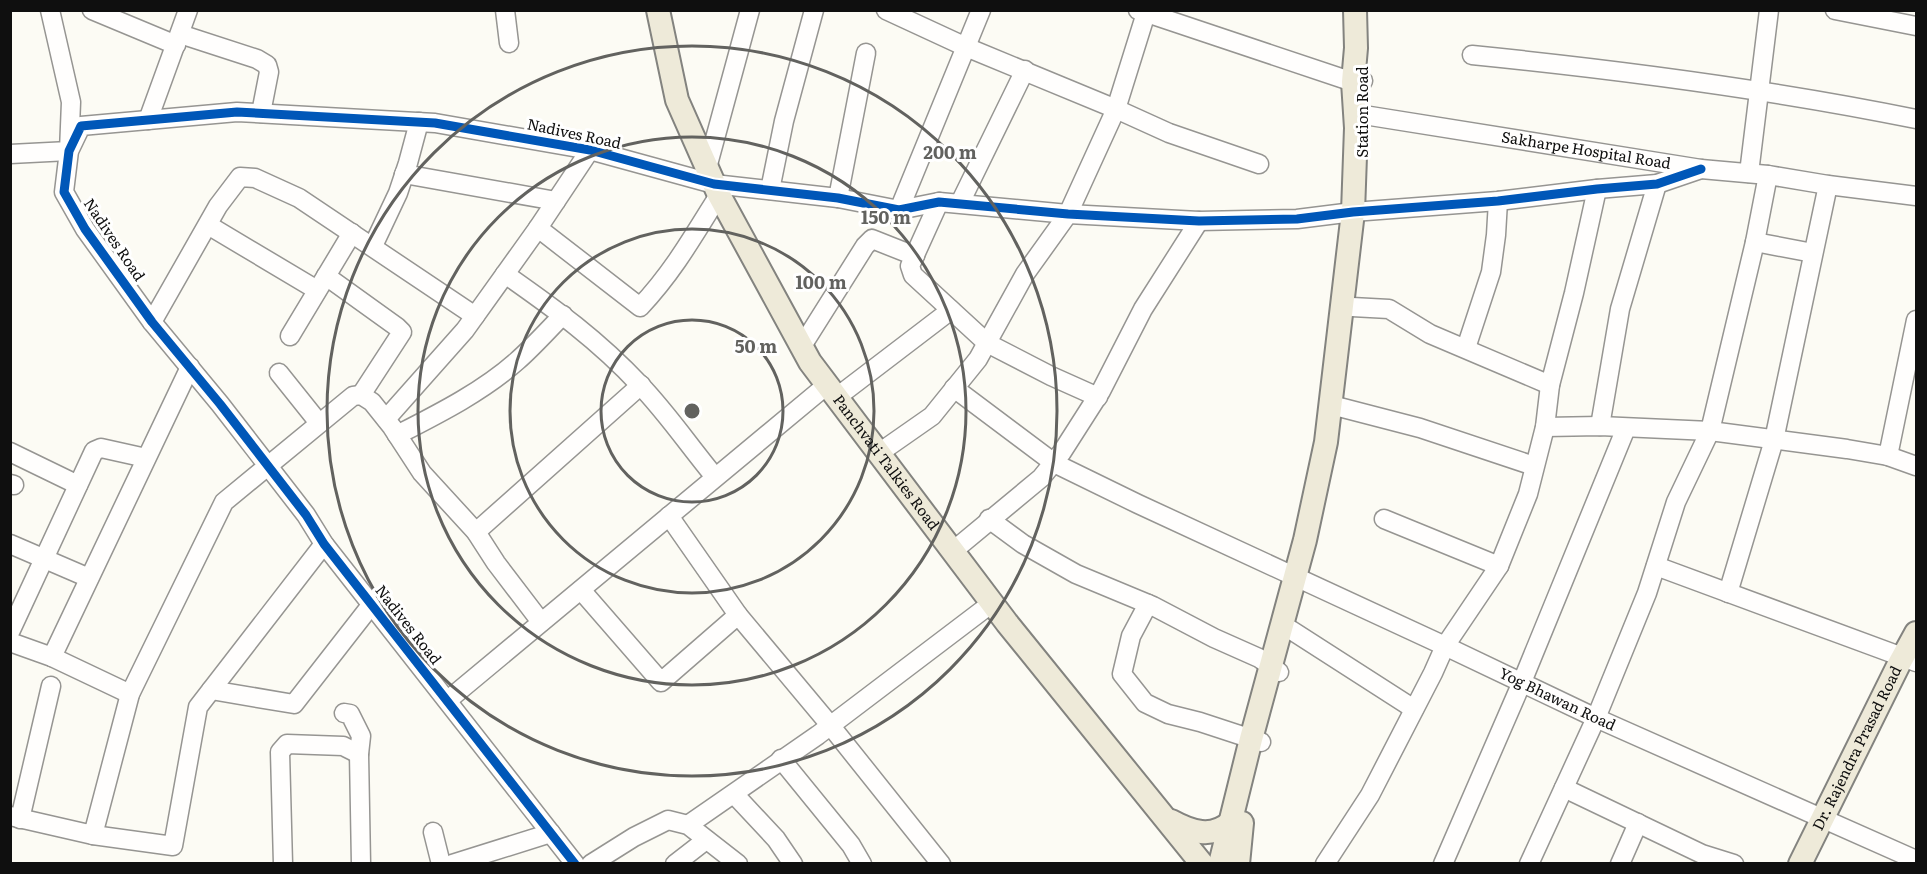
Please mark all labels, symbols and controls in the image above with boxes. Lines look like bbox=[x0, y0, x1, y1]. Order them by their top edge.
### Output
street label: Station Road bbox=[1350, 66, 1373, 158]
street label: Nadives Road bbox=[525, 111, 624, 154]
street label: Sakharpe Hospital Road bbox=[1500, 124, 1673, 174]
text: 200 m bbox=[923, 138, 977, 165]
street label: Nadives Road bbox=[79, 193, 152, 285]
text: 150 m bbox=[861, 203, 911, 230]
text: 100 m bbox=[795, 268, 847, 295]
text: 50 m bbox=[735, 332, 777, 359]
street label: Panchvati Talkies Road bbox=[828, 389, 946, 534]
centre of rings bbox=[682, 401, 702, 421]
street label: Nadives Road bbox=[371, 579, 448, 669]
street label: Yog Bhawan Road bbox=[1496, 660, 1620, 735]
street label: Dr. Rajendra Prasad Road bbox=[1805, 661, 1906, 834]

